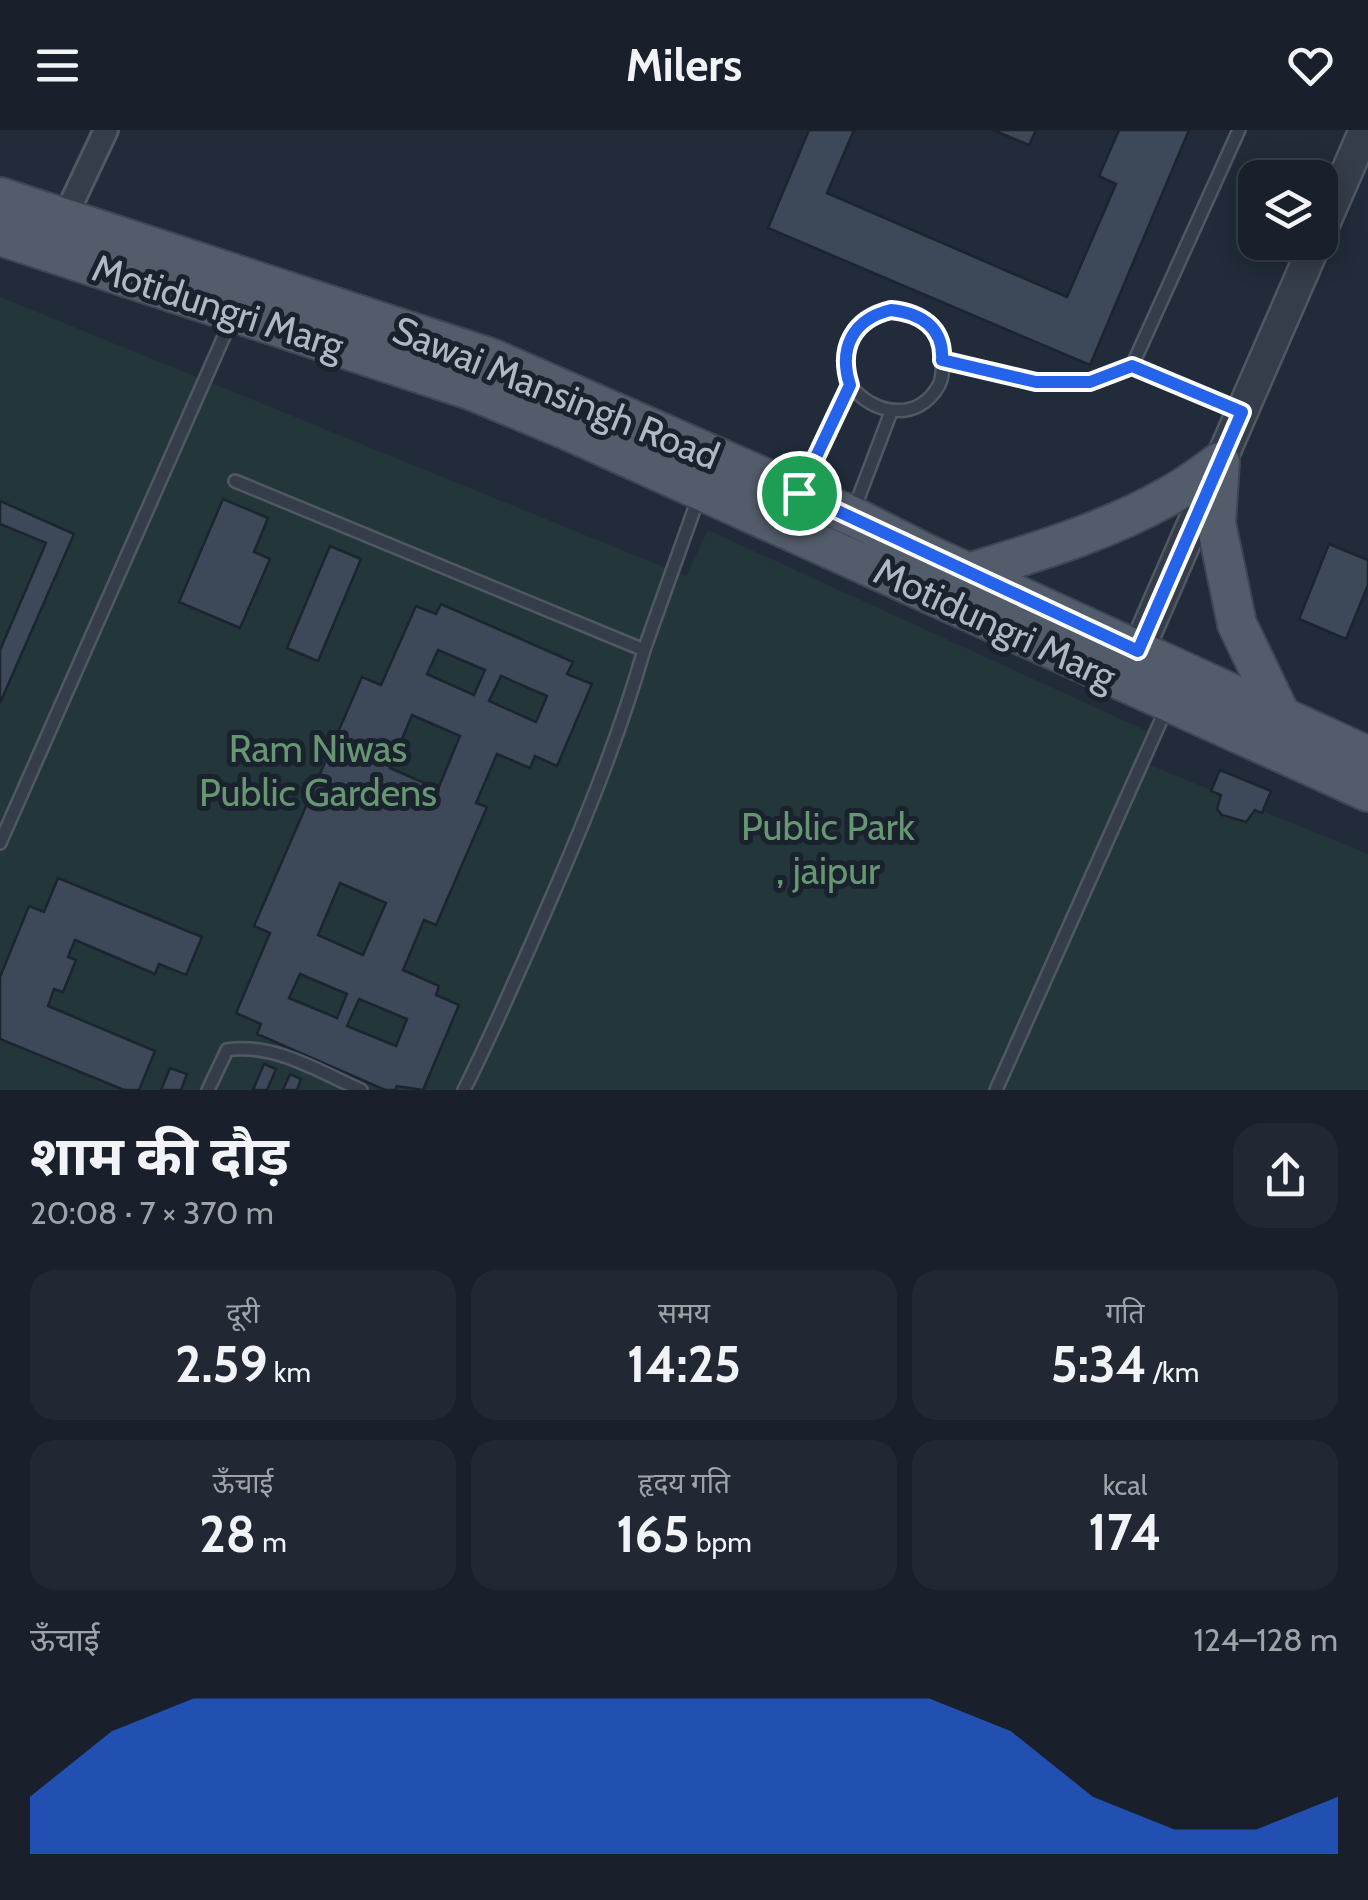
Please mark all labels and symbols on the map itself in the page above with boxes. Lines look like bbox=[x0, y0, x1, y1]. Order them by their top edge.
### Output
street label: Motidungri Marg bbox=[87, 244, 351, 370]
street label: Sawai Mansingh Road bbox=[386, 306, 726, 479]
pin bbox=[757, 451, 842, 536]
street label: Motidungri Marg bbox=[867, 547, 1124, 701]
park label: Ram Niwas Public Gardens bbox=[199, 725, 437, 816]
park label: Public Park , jaipur bbox=[741, 803, 915, 894]

